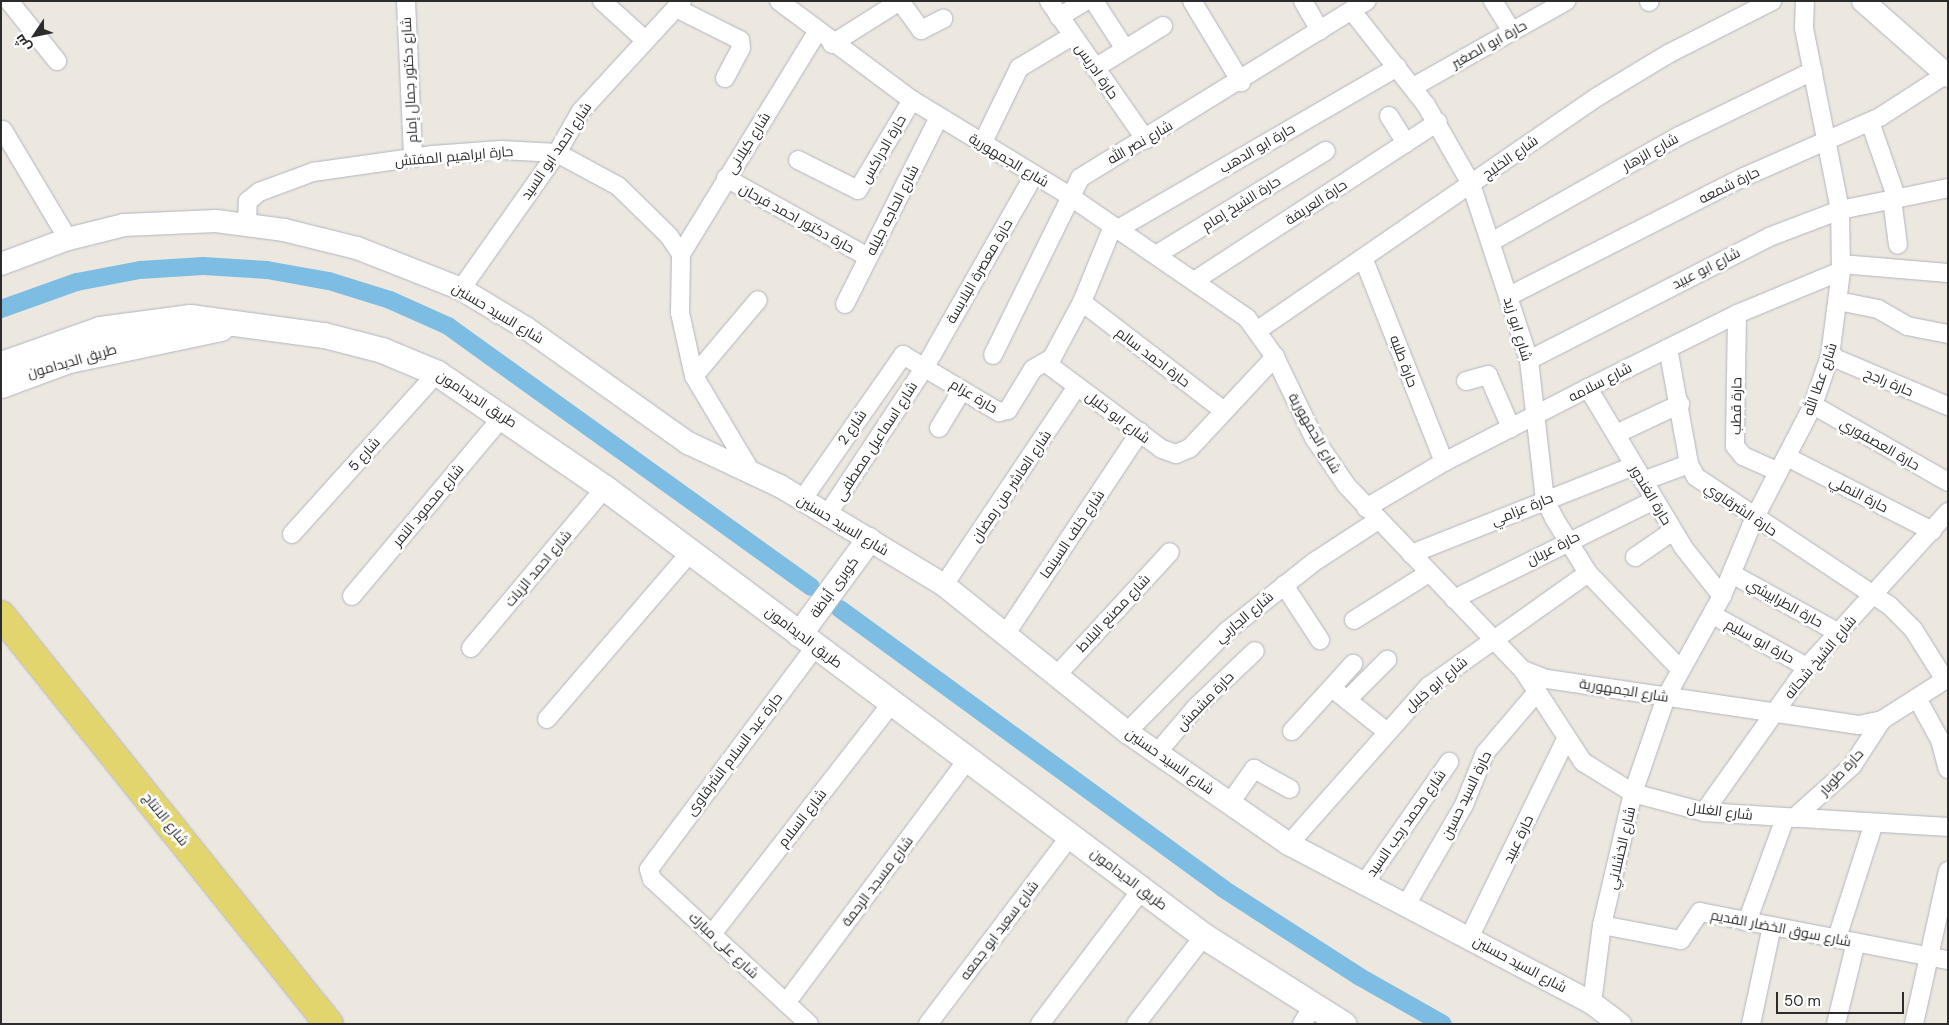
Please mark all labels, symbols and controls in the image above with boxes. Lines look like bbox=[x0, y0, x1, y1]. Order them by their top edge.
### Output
north arrow bbox=[10, 10, 60, 60]
street label: حارة ابو الصغير bbox=[1448, 16, 1530, 72]
street label: شارع دكتور جمال إمام bbox=[397, 17, 421, 143]
text: ش bbox=[10, 31, 35, 56]
street label: حارة ادريس bbox=[1072, 40, 1122, 102]
street label: شارع احمد ابو السيد bbox=[517, 99, 595, 203]
street label: شارع كيلانى bbox=[723, 109, 773, 177]
street label: حارة الدراكس bbox=[857, 112, 909, 186]
street label: شارع نصر الله bbox=[1104, 117, 1176, 167]
street label: حارة ابو الدهب bbox=[1216, 120, 1298, 176]
street label: شارع الجمهورية bbox=[966, 130, 1052, 190]
street label: شارع الزهار bbox=[1619, 130, 1681, 174]
street label: شارع الخليج bbox=[1479, 132, 1541, 182]
street label: حارة ابراهيم المفتش bbox=[394, 142, 514, 170]
street label: شارع الحاجه جليله bbox=[862, 162, 922, 258]
street label: حارة شمعه bbox=[1696, 163, 1762, 207]
street label: حارة الشيخ إمام bbox=[1199, 172, 1283, 234]
street label: حارة العريفة bbox=[1282, 176, 1350, 228]
street label: حارة دكتور احمد فرحان bbox=[737, 179, 857, 257]
street label: حارة معصرة البلابسة bbox=[942, 216, 1016, 326]
street label: شارع ابو عبيد bbox=[1669, 244, 1743, 292]
street label: شارع السيد حسنين bbox=[449, 279, 547, 347]
street label: شارع ابو زيد bbox=[1500, 295, 1536, 363]
street label: حارة احمد سالم bbox=[1113, 324, 1193, 390]
street label: حارة طلبه bbox=[1386, 333, 1422, 389]
street label: طريق الديدامون bbox=[25, 340, 119, 382]
street label: شارع عطا الله bbox=[1800, 340, 1840, 418]
street label: شارع سلامه bbox=[1565, 359, 1635, 405]
street label: حارة راجح bbox=[1862, 364, 1916, 400]
street label: طريق الديدامون bbox=[434, 367, 520, 431]
street label: حارة عزام bbox=[947, 375, 1001, 417]
street label: حارة قطب bbox=[1727, 377, 1745, 435]
street label: شارع اسماعيل مصطفى bbox=[831, 378, 921, 504]
street label: شارع ابو خليل bbox=[1083, 387, 1153, 447]
street label: شارع الجمهورية bbox=[1285, 390, 1345, 476]
street label: شارع 2 bbox=[834, 406, 870, 448]
street label: حارة العصفوري bbox=[1837, 414, 1923, 474]
street label: شارع العاشر من رمضان bbox=[967, 427, 1055, 545]
street label: شارع 5 bbox=[345, 434, 383, 474]
street label: شارع محمود النمر bbox=[389, 461, 467, 549]
street label: حارة الغندور bbox=[1627, 462, 1675, 528]
street label: حارة النملي bbox=[1827, 472, 1891, 516]
street label: حارة الشرقاوي bbox=[1702, 479, 1780, 539]
street label: شارع خلف السينما bbox=[1036, 487, 1108, 581]
street label: حارة عزامي bbox=[1489, 489, 1555, 529]
street label: شارع السيد حسنين bbox=[794, 491, 892, 559]
street label: شارع احمد الزيات bbox=[501, 526, 575, 610]
street label: حارة عربان bbox=[1524, 528, 1582, 568]
street label: كوبرى أباظة bbox=[806, 553, 862, 621]
street label: شارع مصنع البلاط bbox=[1073, 571, 1153, 655]
street label: حارة الطرابيشي bbox=[1744, 575, 1826, 631]
street label: شارع الجاربي bbox=[1211, 588, 1277, 646]
street label: طريق الديدامون bbox=[762, 603, 846, 671]
street label: شارع الشيخ شحاته bbox=[1780, 612, 1860, 702]
street label: حارة ابو سليم bbox=[1723, 615, 1797, 667]
street label: شارع ابو خليل bbox=[1401, 653, 1471, 715]
street label: حارة مشمش bbox=[1173, 668, 1237, 734]
street label: شارع الجمهورية bbox=[1578, 675, 1670, 705]
street label: حارة عبد السلام الشرقاوى bbox=[682, 689, 786, 819]
street label: شارع السيد حسنين bbox=[1123, 724, 1217, 798]
street label: حارة طوبار bbox=[1815, 745, 1867, 799]
street label: حارة السيد حسين bbox=[1437, 748, 1495, 842]
street label: شارع محمد رجب السيد bbox=[1363, 766, 1449, 880]
street label: شارع السلام bbox=[774, 786, 830, 850]
street label: شارع الانتاج bbox=[139, 789, 193, 849]
street label: شارع الغلال bbox=[1686, 799, 1754, 823]
street label: شارع الخشلاني bbox=[1603, 805, 1639, 891]
street label: حارة عبيد bbox=[1499, 812, 1537, 866]
street label: شارع مسجد الرحمة bbox=[838, 833, 916, 929]
street label: طريق الديدامون bbox=[1087, 845, 1171, 913]
street label: شارع سعيد ابو جمعه bbox=[956, 877, 1042, 983]
street label: شارع سوق الخضار القديم bbox=[1709, 906, 1853, 950]
street label: شارع على مبارك bbox=[686, 908, 762, 982]
street label: شارع السيد حسنين bbox=[1470, 932, 1570, 996]
scale bar bbox=[1779, 982, 1906, 1014]
text: 50 m bbox=[1784, 991, 1821, 1011]

